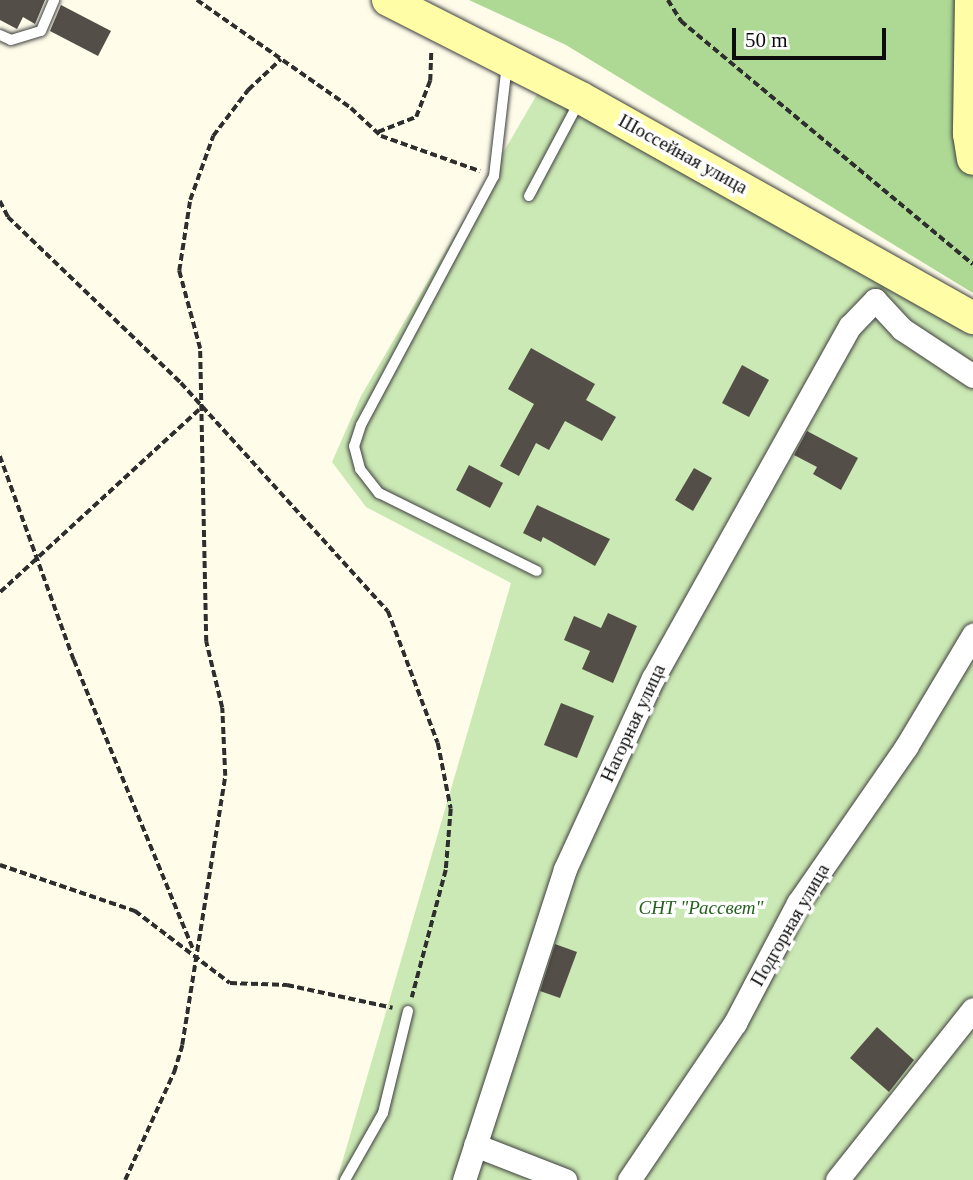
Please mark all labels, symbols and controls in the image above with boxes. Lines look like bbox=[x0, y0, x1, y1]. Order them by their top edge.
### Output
scale bar bbox=[735, 14, 889, 58]
text: 50 m bbox=[745, 28, 788, 52]
street label: Шоссейная улица bbox=[615, 109, 751, 199]
street label: Нагорная улица bbox=[596, 660, 670, 786]
street label: Подгорная улица bbox=[746, 860, 834, 990]
park label: СНТ "Рассвет" bbox=[638, 897, 764, 919]

